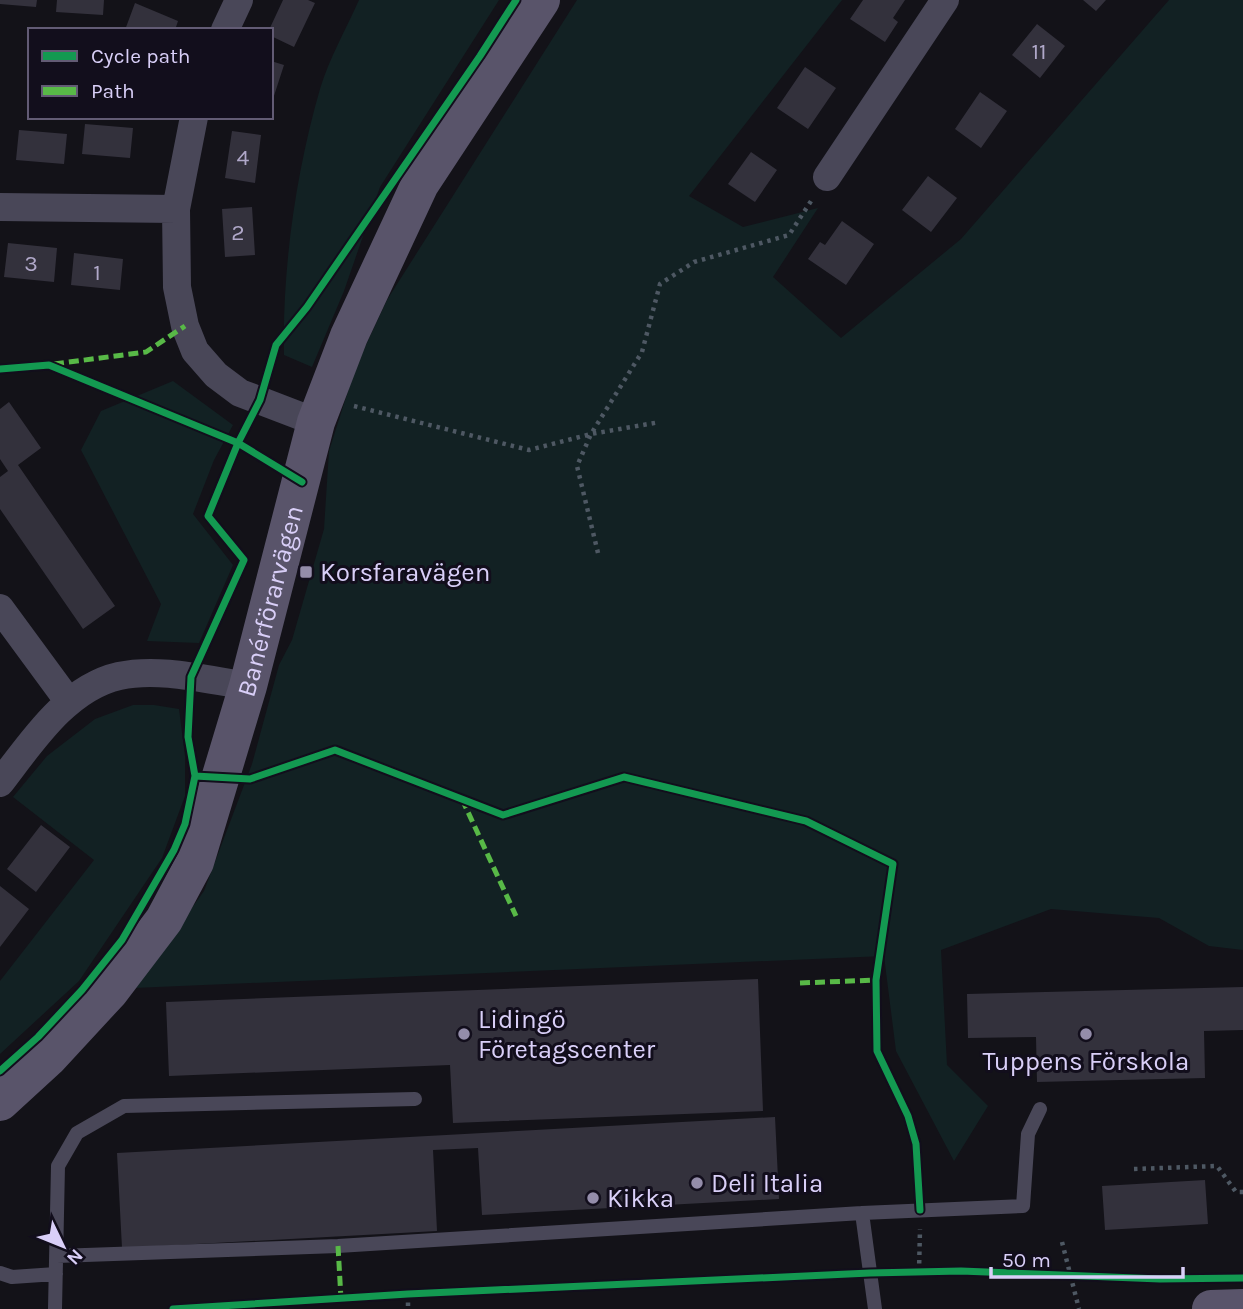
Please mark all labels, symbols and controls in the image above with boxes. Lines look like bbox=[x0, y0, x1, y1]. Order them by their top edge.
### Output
legend bbox=[28, 28, 273, 119]
house number: 11 bbox=[1031, 38, 1047, 65]
text: Cycle path bbox=[91, 44, 191, 68]
text: Path bbox=[91, 79, 135, 103]
house number: 4 bbox=[237, 144, 250, 171]
house number: 2 bbox=[231, 219, 245, 246]
house number: 3 bbox=[24, 250, 38, 277]
house number: 1 bbox=[93, 259, 101, 286]
street label: Banérförarvägen bbox=[231, 502, 310, 701]
place label: Korsfaravägen bbox=[320, 557, 490, 588]
marker: Korsfaravägen bbox=[298, 564, 314, 580]
place label: Lidingö Företagscenter bbox=[478, 1004, 656, 1065]
marker: Lidingö Företagscenter bbox=[456, 1026, 472, 1042]
marker: Tuppens Förskola bbox=[1078, 1026, 1094, 1042]
place label: Tuppens Förskola bbox=[983, 1046, 1189, 1077]
place label: Deli Italia bbox=[711, 1168, 823, 1199]
marker: Deli Italia bbox=[689, 1175, 705, 1191]
place label: Kikka bbox=[607, 1183, 674, 1214]
marker: Kikka bbox=[585, 1190, 601, 1206]
north arrow bbox=[28, 1211, 98, 1281]
scale bar bbox=[991, 1236, 1184, 1280]
text: N bbox=[62, 1244, 87, 1269]
text: 50 m bbox=[1002, 1248, 1051, 1272]

